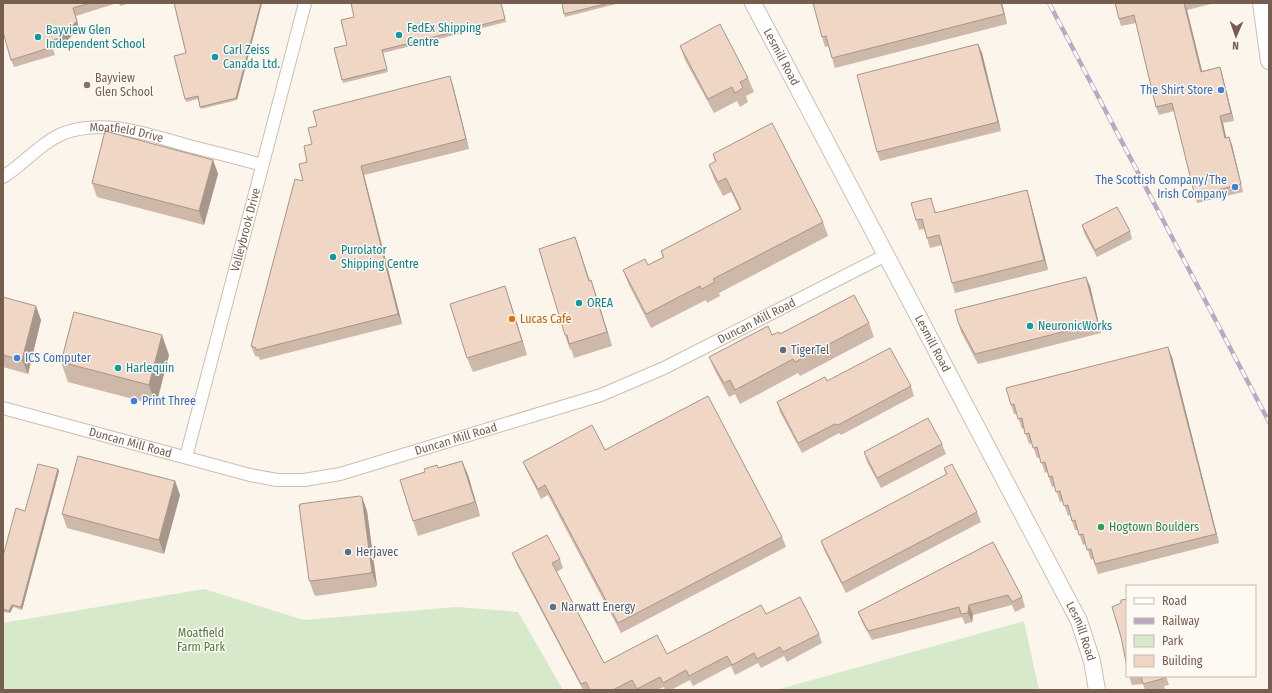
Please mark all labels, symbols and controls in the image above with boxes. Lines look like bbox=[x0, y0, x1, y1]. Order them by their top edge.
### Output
north arrow bbox=[1216, 16, 1256, 56]
place label: FedEx Shipping Centre bbox=[407, 21, 481, 49]
place label: Bayview Glen Independent School bbox=[46, 23, 145, 51]
street label: Lesmill Road bbox=[761, 26, 802, 88]
marker: FedEx Shipping Centre bbox=[394, 30, 404, 40]
marker: Bayview Glen Independent School bbox=[33, 32, 43, 42]
text: N bbox=[1232, 39, 1239, 52]
place label: Carl Zeiss Canada Ltd. bbox=[223, 43, 280, 71]
marker: Carl Zeiss Canada Ltd. bbox=[210, 52, 220, 62]
place label: Bayview Glen School bbox=[95, 71, 153, 99]
marker: Bayview Glen School bbox=[82, 80, 92, 90]
place label: The Shirt Store bbox=[1140, 83, 1213, 97]
marker: The Shirt Store bbox=[1216, 85, 1226, 95]
street label: Moatfield Drive bbox=[89, 120, 165, 145]
place label: The Scottish Company/The Irish Company bbox=[1095, 173, 1228, 201]
marker: The Scottish Company/The Irish Company bbox=[1230, 182, 1240, 192]
street label: Valleybrook Drive bbox=[228, 186, 263, 273]
place label: Purolator Shipping Centre bbox=[341, 243, 419, 271]
marker: Purolator Shipping Centre bbox=[328, 252, 338, 262]
street label: Duncan Mill Road bbox=[715, 295, 798, 346]
place label: OREA bbox=[587, 296, 614, 310]
marker: OREA bbox=[574, 298, 584, 308]
place label: Lucas Cafe bbox=[520, 312, 572, 326]
street label: Lesmill Road bbox=[912, 313, 953, 374]
marker: Lucas Cafe bbox=[507, 314, 517, 324]
place label: NeuronicWorks bbox=[1038, 319, 1112, 333]
marker: NeuronicWorks bbox=[1025, 321, 1035, 331]
place label: TigerTel bbox=[791, 343, 829, 357]
marker: TigerTel bbox=[778, 345, 788, 355]
place label: ICS Computer bbox=[25, 351, 92, 365]
marker: ICS Computer bbox=[12, 353, 22, 363]
place label: Harlequin bbox=[126, 361, 174, 375]
marker: Harlequin bbox=[113, 363, 123, 373]
place label: Print Three bbox=[142, 394, 196, 408]
marker: Print Three bbox=[129, 396, 139, 406]
street label: Duncan Mill Road bbox=[413, 420, 499, 458]
street label: Duncan Mill Road bbox=[87, 425, 173, 460]
place label: Hogtown Boulders bbox=[1109, 520, 1199, 534]
marker: Hogtown Boulders bbox=[1096, 522, 1106, 532]
place label: Herjavec bbox=[356, 545, 398, 559]
marker: Herjavec bbox=[343, 547, 353, 557]
legend bbox=[1126, 585, 1256, 677]
text: Road bbox=[1162, 594, 1187, 608]
street label: Lesmill Road bbox=[1063, 599, 1098, 663]
place label: Narwatt Energy bbox=[561, 600, 636, 614]
marker: Narwatt Energy bbox=[548, 602, 558, 612]
text: Railway bbox=[1162, 614, 1200, 628]
park label: Moatfield Farm Park bbox=[177, 626, 225, 654]
text: Park bbox=[1162, 634, 1184, 648]
text: Building bbox=[1162, 654, 1203, 668]

